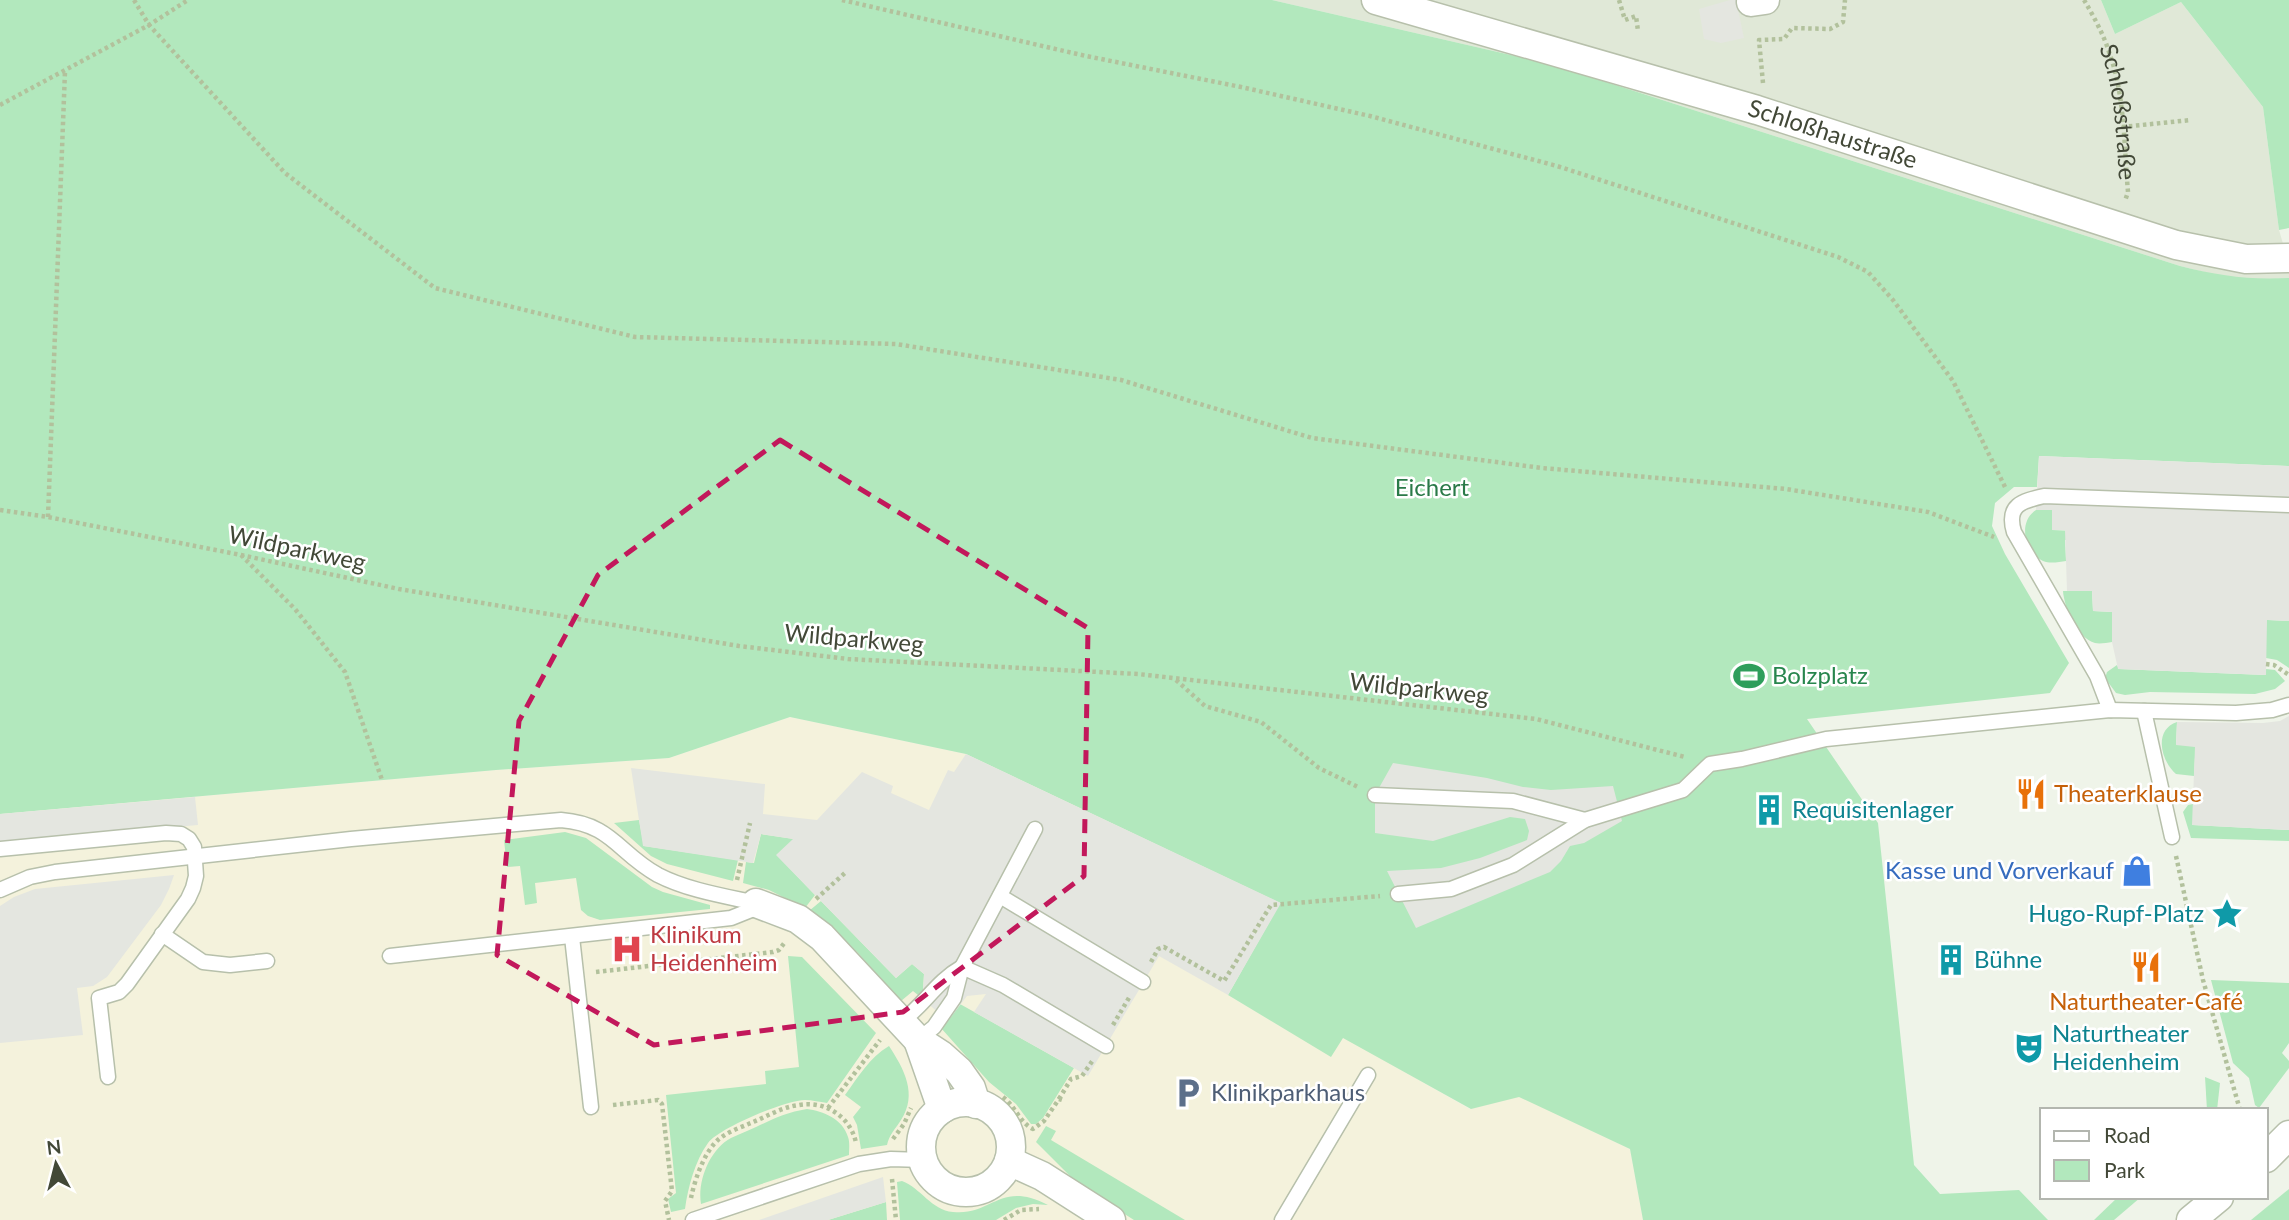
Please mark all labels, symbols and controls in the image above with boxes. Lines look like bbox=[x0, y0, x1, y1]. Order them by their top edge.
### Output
street label: Schloßstraße bbox=[2094, 40, 2143, 181]
street label: Schloßhaustraße bbox=[1745, 92, 1921, 174]
park label: Eichert bbox=[1395, 472, 1470, 501]
street label: Wildparkweg bbox=[226, 519, 369, 576]
street label: Wildparkweg bbox=[783, 617, 925, 658]
sports icon: Bolzplatz bbox=[1732, 659, 1766, 693]
place label: Bolzplatz bbox=[1772, 660, 1868, 689]
street label: Wildparkweg bbox=[1348, 666, 1490, 709]
restaurant icon: Theaterklause bbox=[2014, 777, 2048, 811]
place label: Theaterklause bbox=[2054, 778, 2202, 807]
building icon: Requisitenlager bbox=[1752, 793, 1786, 827]
place label: Requisitenlager bbox=[1792, 794, 1954, 823]
shop icon: Kasse und Vorverkauf bbox=[2120, 854, 2154, 888]
place label: Kasse und Vorverkauf bbox=[1885, 855, 2115, 884]
place icon: Hugo-Rupf-Platz bbox=[2210, 897, 2244, 931]
place label: Hugo-Rupf-Platz bbox=[2028, 898, 2204, 927]
place label: Klinikum Heidenheim bbox=[650, 919, 777, 976]
hospital icon: Klinikum Heidenheim bbox=[610, 932, 644, 966]
building icon: Bühne bbox=[1934, 943, 1968, 977]
place label: Bühne bbox=[1974, 944, 2042, 973]
restaurant icon: Naturtheater-Café bbox=[2129, 950, 2163, 984]
place label: Naturtheater-Café bbox=[2049, 986, 2243, 1015]
place label: Naturtheater Heidenheim bbox=[2052, 1018, 2189, 1075]
theatre icon: Naturtheater Heidenheim bbox=[2012, 1031, 2046, 1065]
parking icon: Klinikparkhaus bbox=[1171, 1076, 1205, 1110]
place label: Klinikparkhaus bbox=[1211, 1077, 1365, 1106]
legend bbox=[2040, 1108, 2268, 1199]
text: Road bbox=[2104, 1122, 2151, 1147]
north arrow bbox=[21, 1129, 91, 1199]
text: N bbox=[45, 1134, 63, 1159]
text: Park bbox=[2104, 1157, 2145, 1182]

